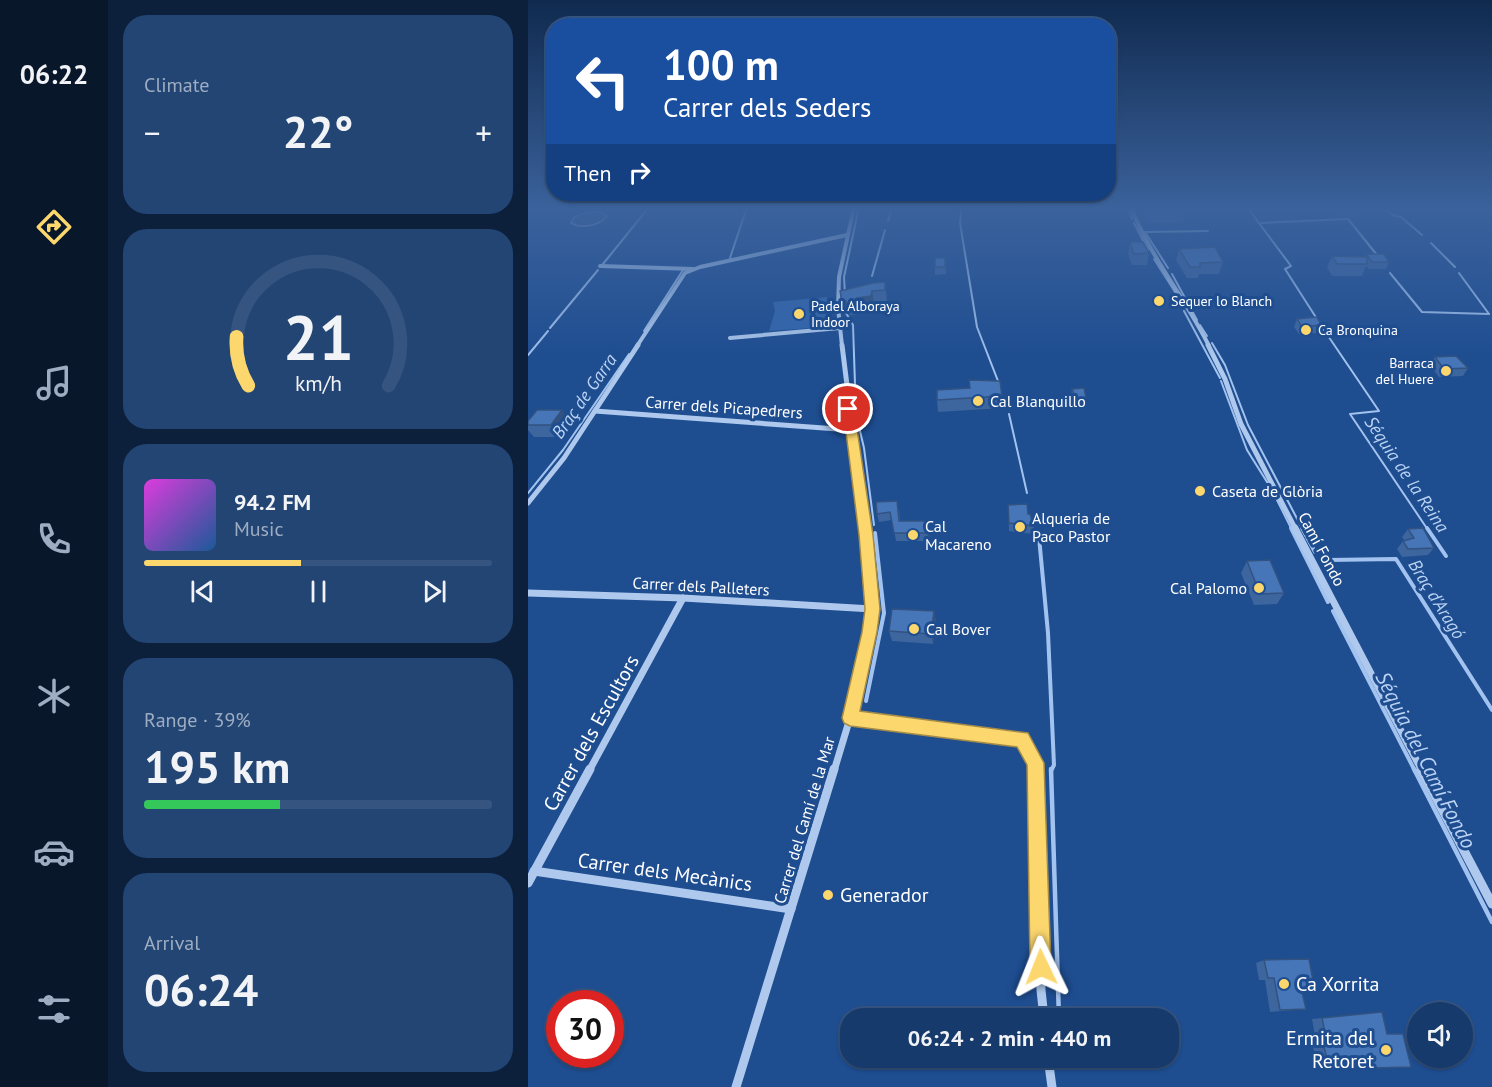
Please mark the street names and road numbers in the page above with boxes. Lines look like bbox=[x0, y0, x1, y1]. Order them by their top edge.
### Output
street label: Carrer dels Picapedrers bbox=[645, 392, 803, 422]
street label: Camí Fondo bbox=[1294, 508, 1350, 590]
street label: Carrer dels Palleters bbox=[632, 572, 770, 600]
street label: Carrer dels Escultors bbox=[537, 650, 645, 816]
street label: Carrer del Camí de la Mar bbox=[769, 734, 839, 906]
street label: Carrer dels Mecànics bbox=[576, 847, 754, 897]

